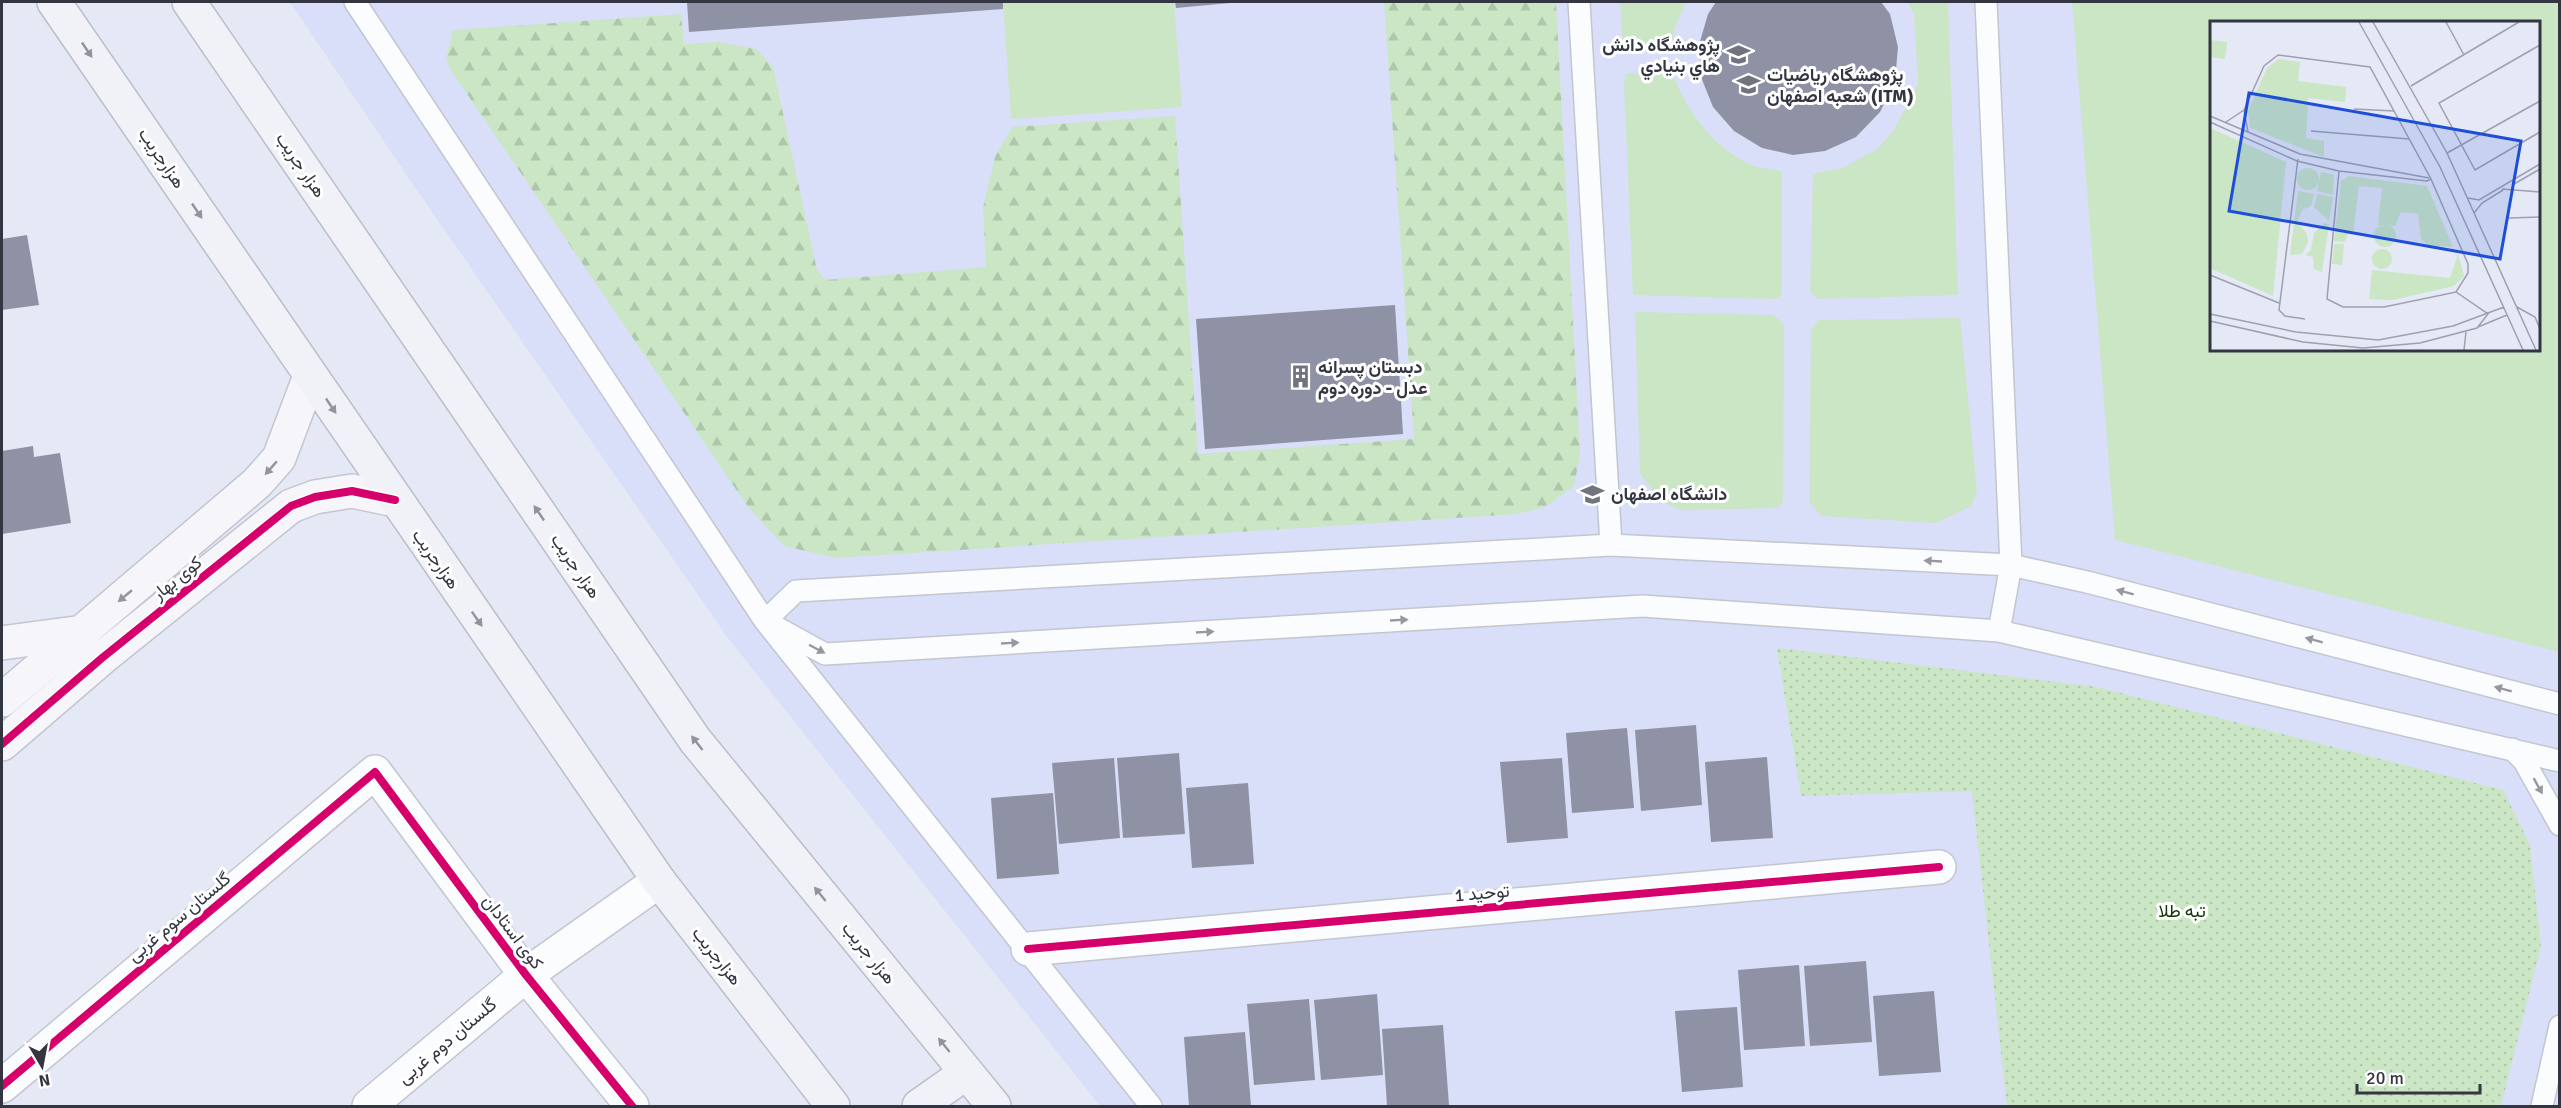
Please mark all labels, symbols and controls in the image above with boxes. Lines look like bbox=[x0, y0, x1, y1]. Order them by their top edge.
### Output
inset map bbox=[2210, 21, 2540, 351]
place label: پژوهشگاه دانش هاي بنيادي bbox=[1602, 34, 1720, 81]
one-way arrow bbox=[81, 41, 93, 57]
school or university icon: پژوهشگاه دانش هاي بنيادي bbox=[1725, 42, 1751, 68]
place label: پژوهشگاه رياضيات شعبه اصفهان (ITM) bbox=[1767, 64, 1914, 107]
school or university icon: پژوهشگاه رياضيات شعبه اصفهان (ITM) bbox=[1736, 72, 1762, 98]
street label: هزارجریب bbox=[134, 123, 190, 193]
street label: هزار جریب bbox=[271, 128, 331, 202]
one-way arrow bbox=[191, 202, 203, 218]
place label: دبستان پسرانه عدل - دوره دوم bbox=[1318, 356, 1428, 400]
building icon: دبستان پسرانه عدل - دوره دوم bbox=[1287, 364, 1313, 390]
one-way arrow bbox=[325, 398, 337, 414]
one-way arrow bbox=[264, 460, 278, 475]
school or university icon: دانشگاه اصفهان bbox=[1580, 481, 1606, 507]
place label: دانشگاه اصفهان bbox=[1611, 483, 1727, 505]
one-way arrow bbox=[533, 505, 545, 521]
street label: هزارجریب bbox=[407, 525, 465, 593]
street label: هزار جریب bbox=[546, 529, 606, 603]
street label: کوی بهار bbox=[147, 551, 206, 605]
one-way arrow bbox=[1924, 557, 1943, 566]
one-way arrow bbox=[2116, 586, 2134, 596]
one-way arrow bbox=[117, 590, 133, 603]
one-way arrow bbox=[471, 611, 482, 627]
one-way arrow bbox=[1390, 616, 1409, 625]
one-way arrow bbox=[1195, 627, 1214, 636]
one-way arrow bbox=[2305, 635, 2323, 645]
one-way arrow bbox=[1001, 639, 1020, 648]
one-way arrow bbox=[809, 644, 826, 654]
one-way arrow bbox=[2494, 684, 2512, 694]
one-way arrow bbox=[692, 735, 704, 750]
one-way arrow bbox=[2533, 777, 2543, 794]
street label: گلستان سوم غربی bbox=[123, 867, 236, 967]
street label: توحید 1 bbox=[1453, 880, 1511, 906]
one-way arrow bbox=[814, 886, 827, 902]
street label: کوی استادان bbox=[478, 890, 548, 974]
park label: تبه طلا bbox=[2158, 900, 2206, 922]
street label: هزار جریب bbox=[837, 917, 901, 989]
street label: هزارجریب bbox=[687, 922, 747, 990]
street label: گلستان دوم غربی bbox=[393, 993, 502, 1090]
north arrow bbox=[12, 1036, 72, 1096]
one-way arrow bbox=[937, 1037, 950, 1053]
scale bar bbox=[2357, 1057, 2480, 1095]
text: 20 m bbox=[2366, 1067, 2404, 1089]
text: N bbox=[37, 1069, 52, 1091]

